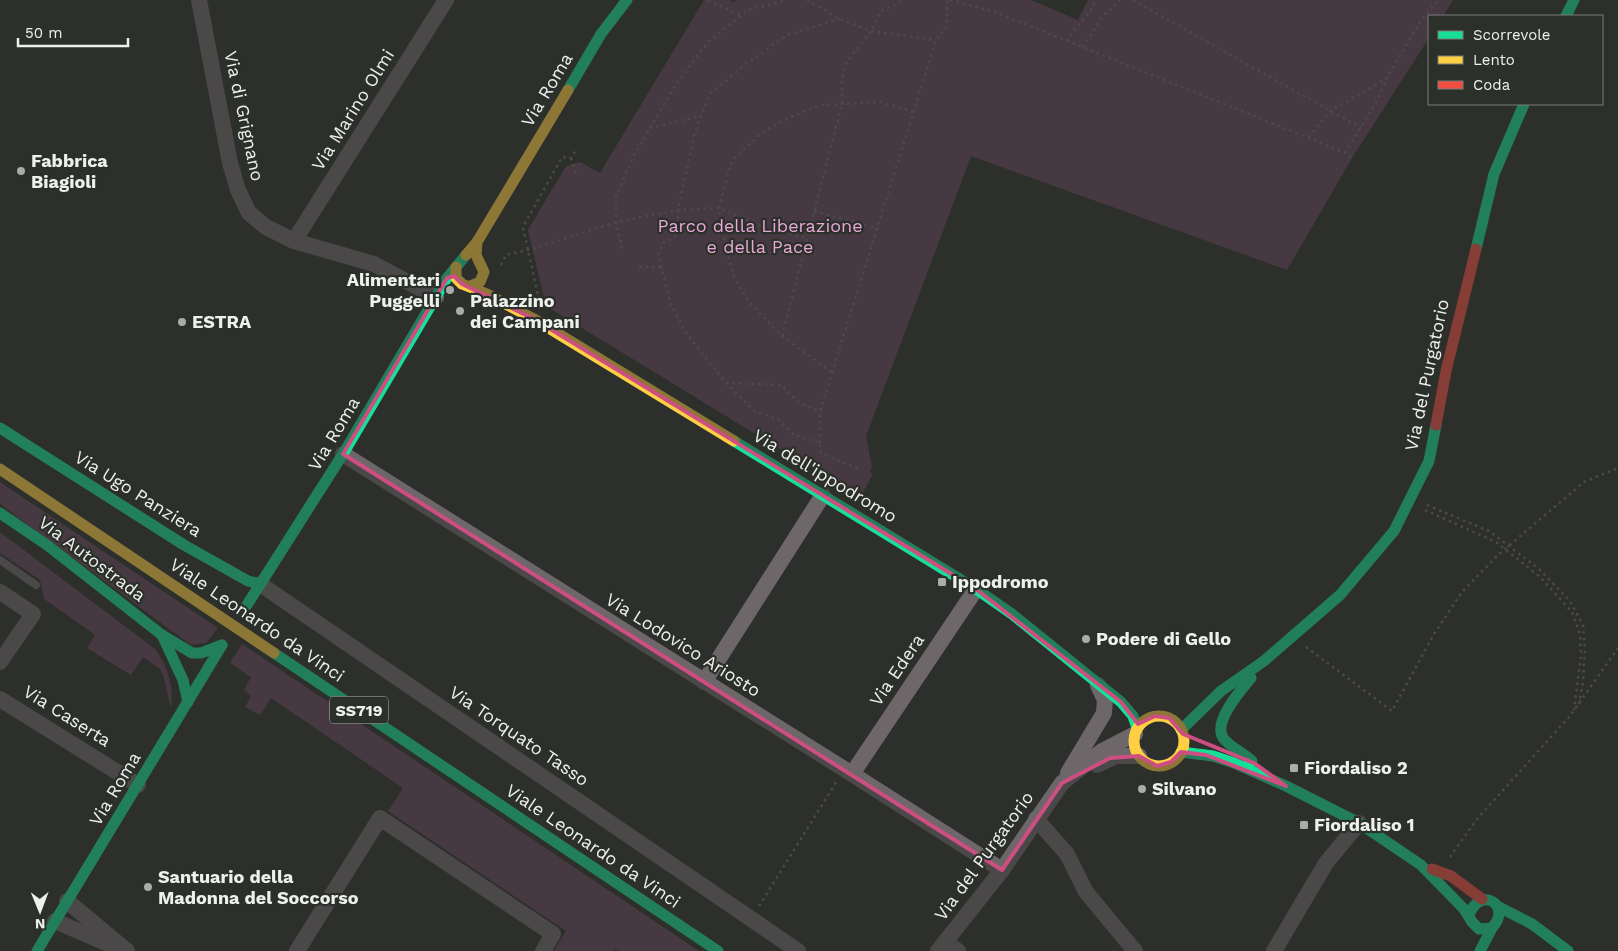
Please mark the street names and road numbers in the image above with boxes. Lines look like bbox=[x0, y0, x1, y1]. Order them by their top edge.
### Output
street label: Via Marino Olmi bbox=[307, 45, 398, 174]
street label: Via di Grignano bbox=[220, 49, 269, 183]
street label: Via Roma bbox=[516, 49, 577, 130]
street label: Via del Purgatorio bbox=[1400, 297, 1453, 453]
street label: Via Roma bbox=[303, 393, 364, 474]
street label: Via dell'ippodromo bbox=[750, 424, 901, 527]
street label: Via Ugo Panziera bbox=[71, 446, 206, 541]
street label: Via Autostrada bbox=[35, 512, 150, 606]
street label: Viale Leonardo da Vinci bbox=[166, 553, 349, 686]
street label: Via Lodovico Ariosto bbox=[602, 588, 765, 701]
street label: Via Edera bbox=[865, 630, 928, 710]
street label: Via Caserta bbox=[20, 680, 115, 751]
street label: Via Torquato Tasso bbox=[445, 681, 593, 790]
road number: SS719 bbox=[330, 696, 388, 724]
street label: Via Roma bbox=[84, 748, 145, 829]
street label: Viale Leonardo da Vinci bbox=[502, 779, 685, 912]
street label: Via del Purgatorio bbox=[930, 787, 1038, 924]

